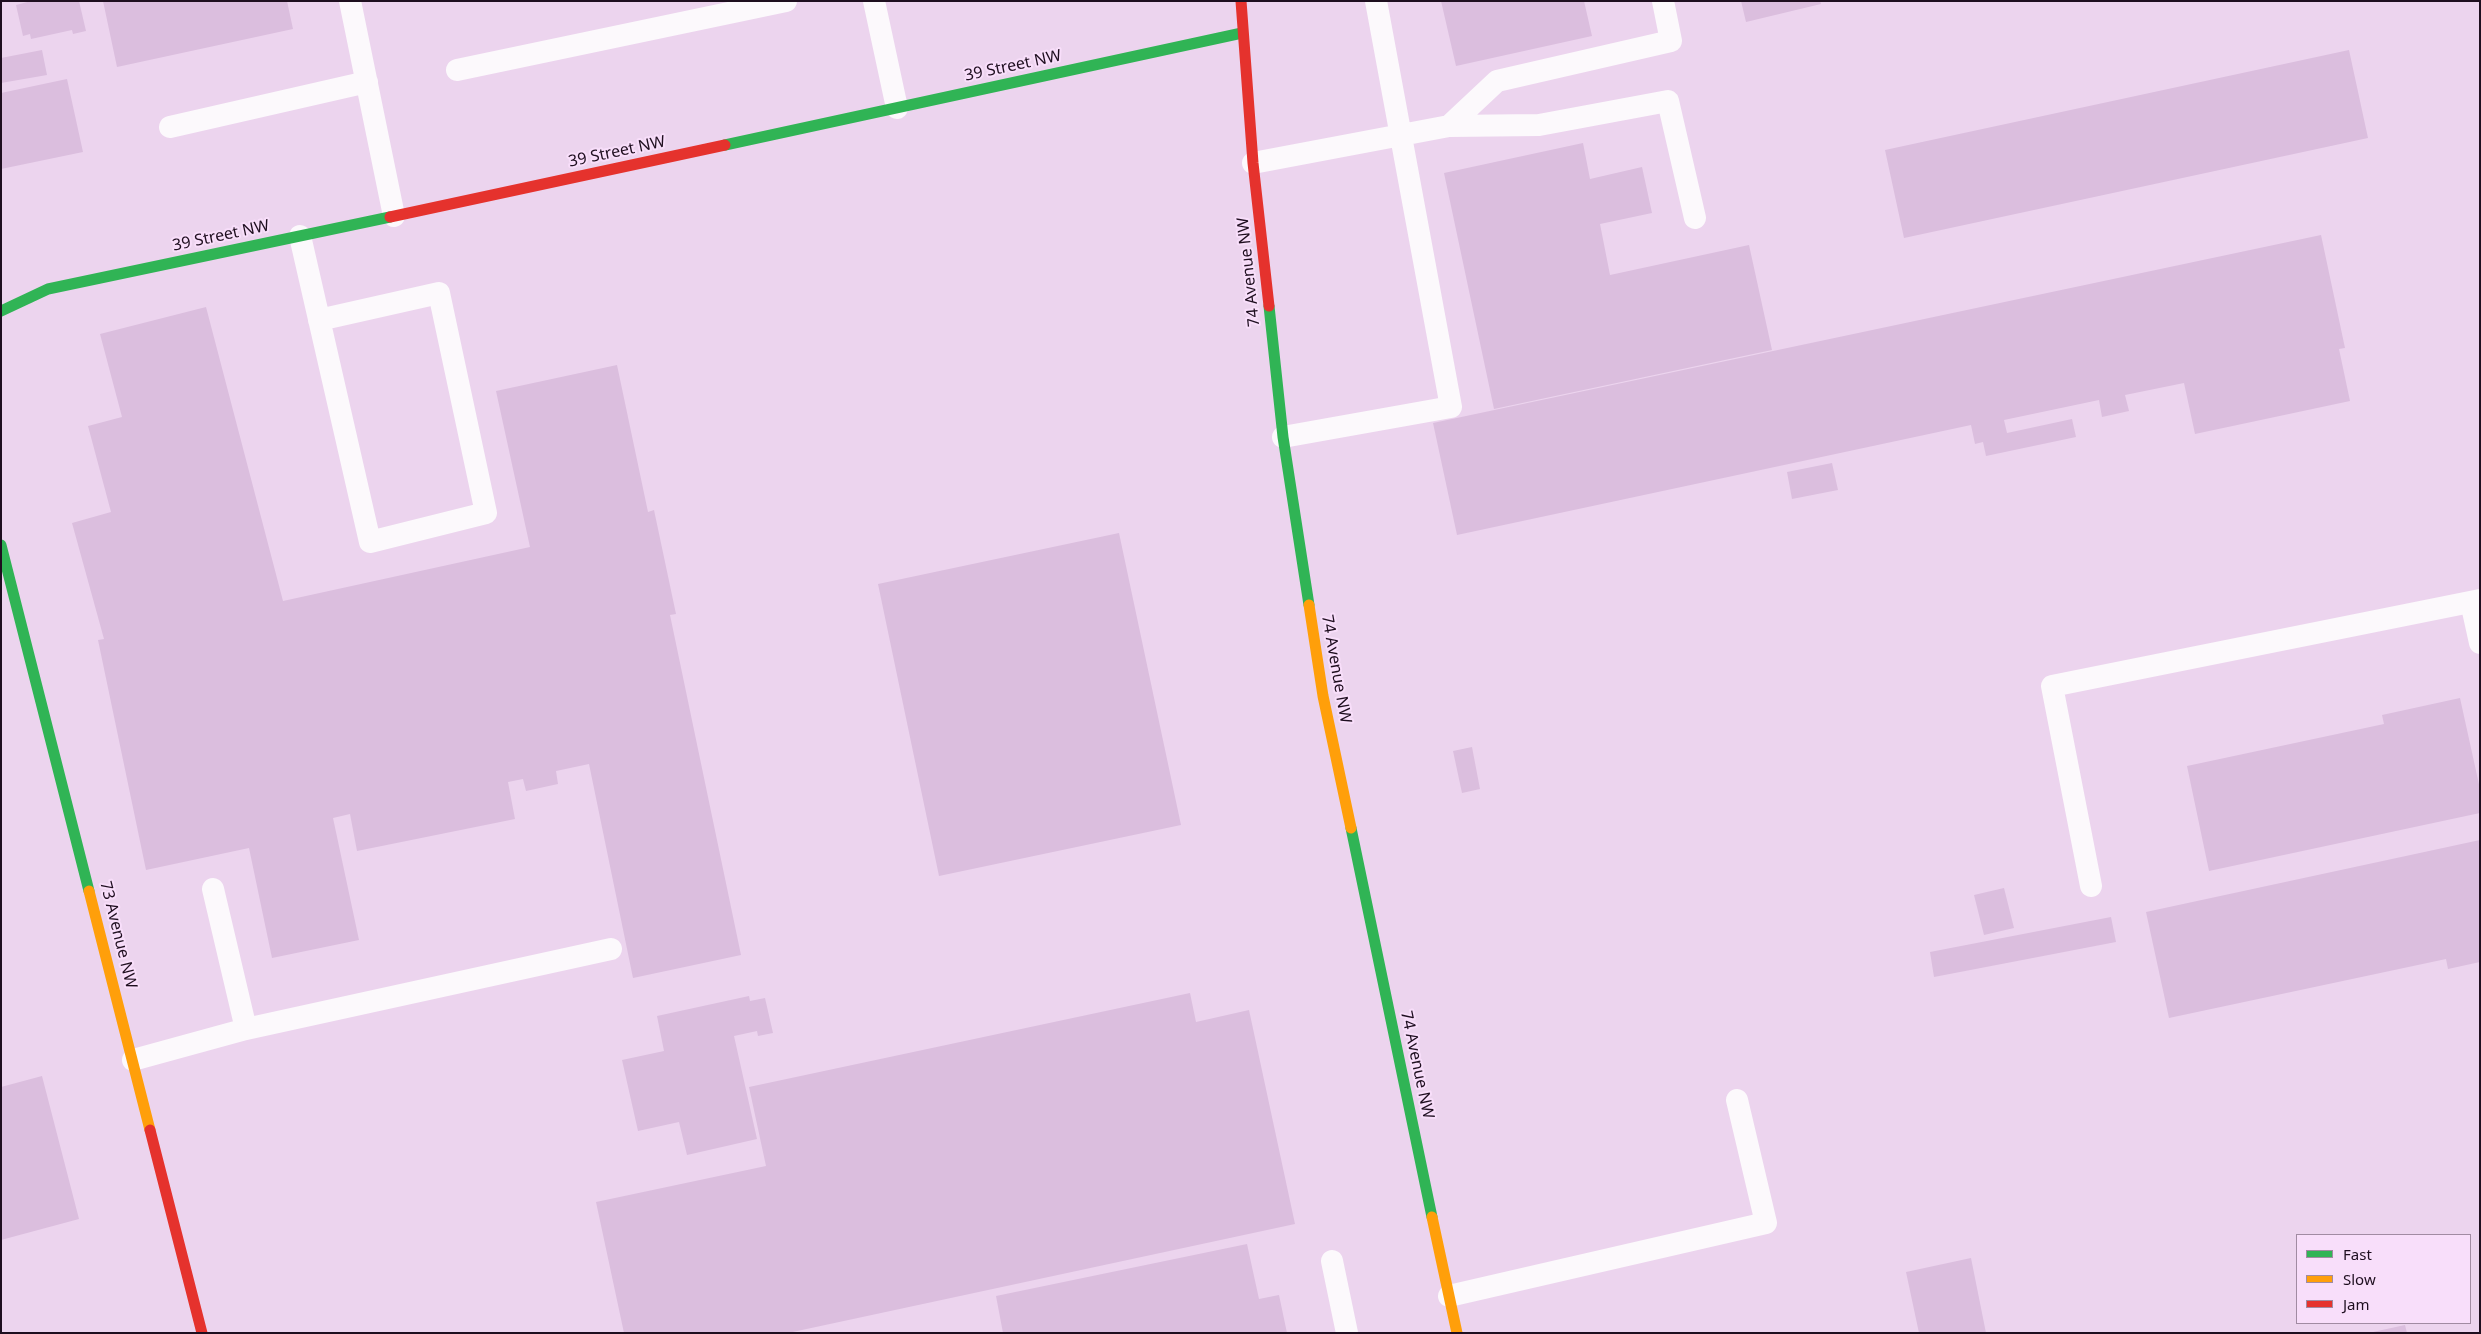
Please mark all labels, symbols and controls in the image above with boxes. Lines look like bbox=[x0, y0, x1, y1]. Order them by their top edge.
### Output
street label: 39 Street NW bbox=[963, 46, 1063, 86]
street label: 39 Street NW bbox=[567, 132, 667, 172]
street label: 39 Street NW bbox=[171, 216, 271, 256]
street label: 74 Avenue NW bbox=[1234, 216, 1264, 328]
street label: 74 Avenue NW bbox=[1317, 613, 1355, 725]
street label: 73 Avenue NW bbox=[95, 879, 141, 991]
street label: 74 Avenue NW bbox=[1396, 1009, 1438, 1121]
legend bbox=[2296, 1234, 2471, 1324]
text: Fast bbox=[2343, 1244, 2372, 1264]
text: Slow bbox=[2343, 1269, 2376, 1289]
text: Jam bbox=[2343, 1294, 2370, 1314]

